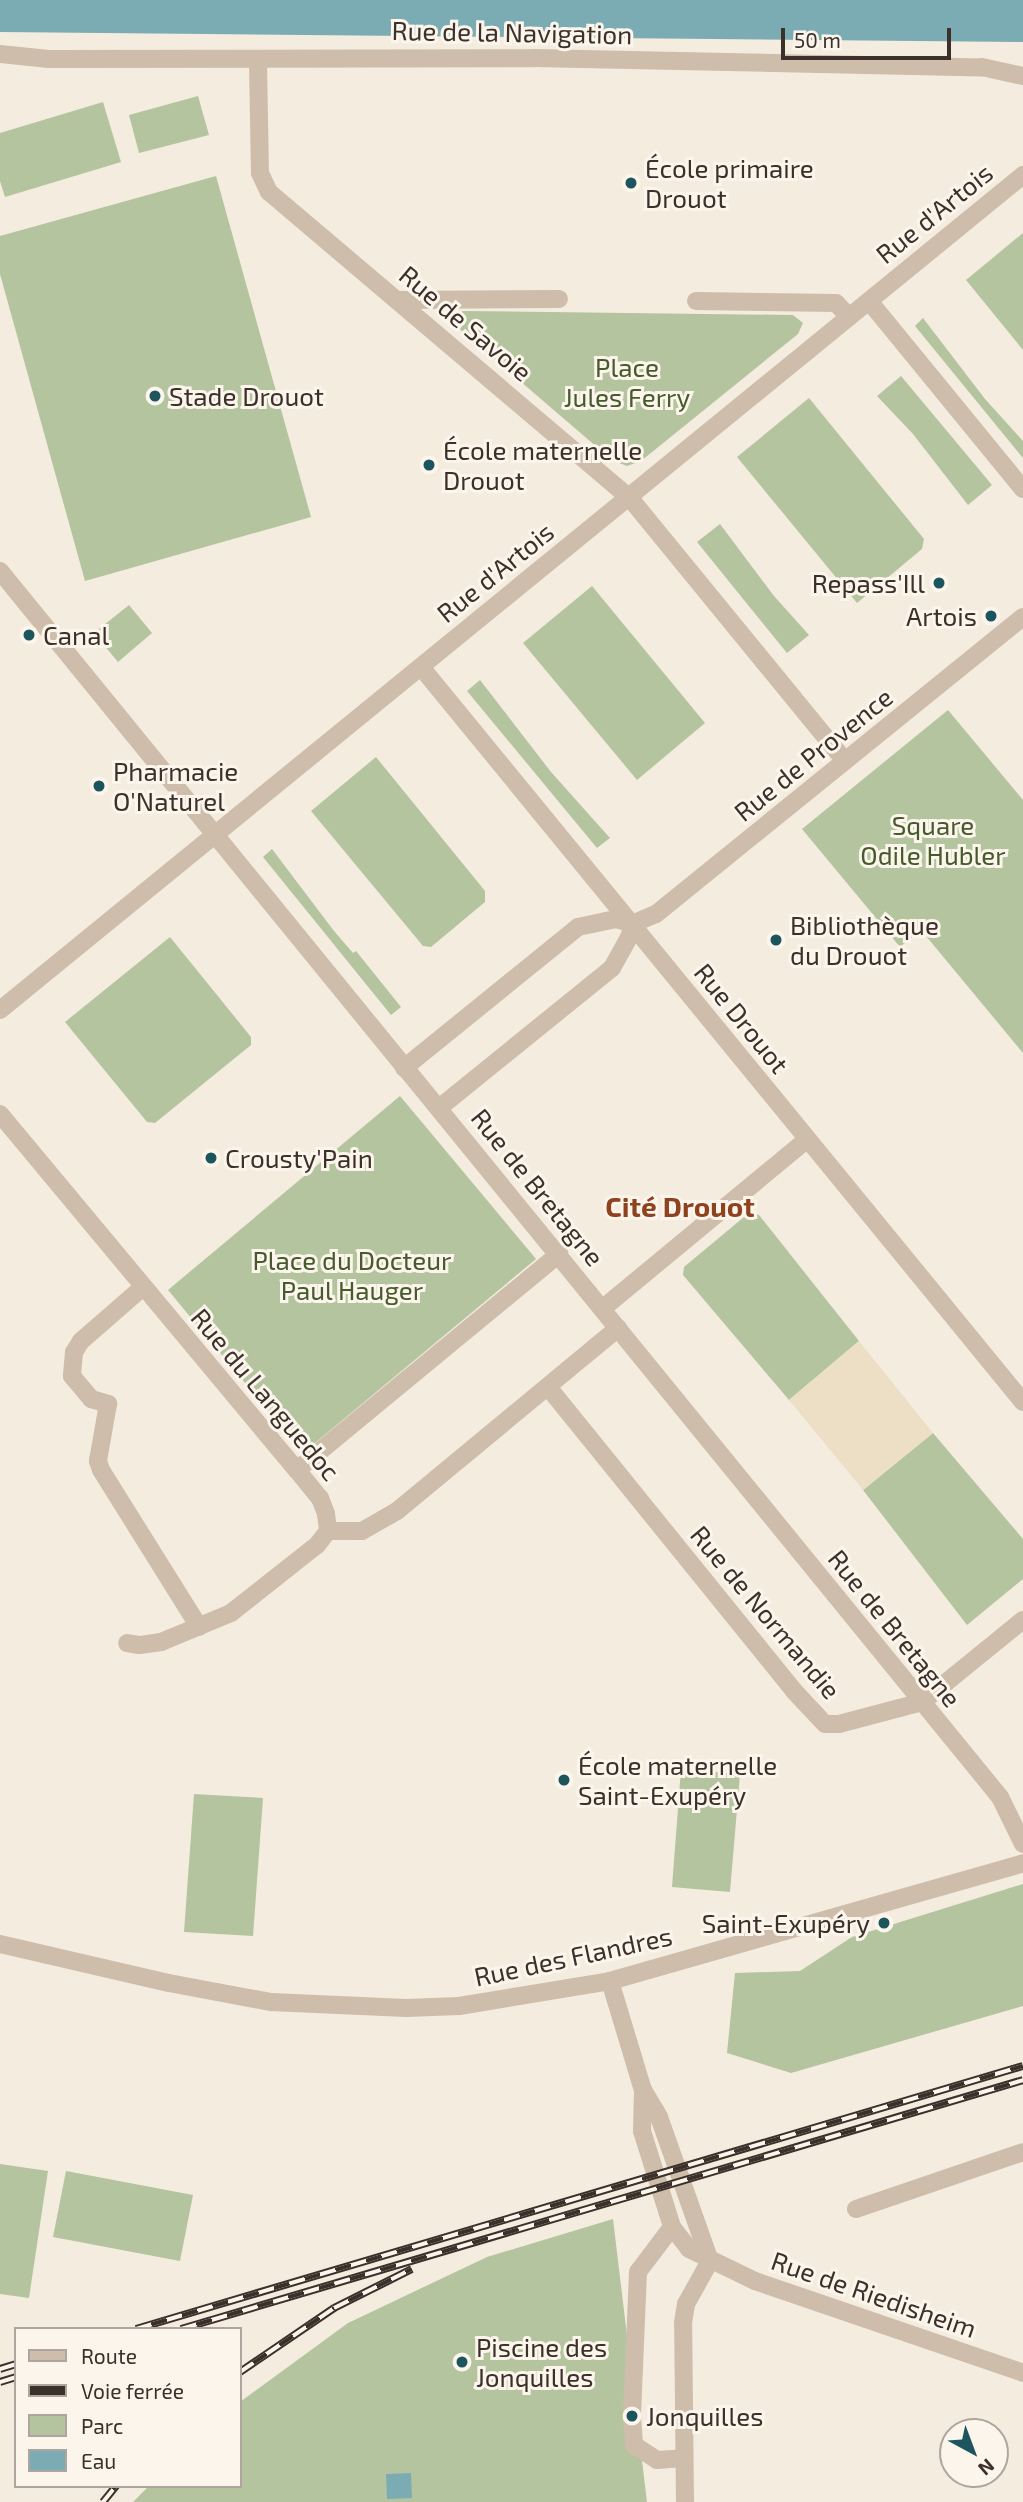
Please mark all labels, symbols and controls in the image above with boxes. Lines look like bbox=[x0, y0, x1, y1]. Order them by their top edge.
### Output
street label: Rue de la Navigation bbox=[391, 14, 633, 50]
scale bar bbox=[785, 14, 955, 58]
text: 50 m bbox=[794, 27, 841, 52]
place label: École primaire Drouot bbox=[645, 152, 814, 214]
street label: Rue d'Artois bbox=[869, 157, 999, 269]
marker: École primaire Drouot bbox=[623, 175, 639, 191]
street label: Rue de Savoie bbox=[394, 259, 538, 387]
park label: Place Jules Ferry bbox=[564, 351, 690, 412]
place label: Stade Drouot bbox=[169, 380, 324, 412]
marker: Stade Drouot bbox=[147, 388, 163, 404]
place label: École maternelle Drouot bbox=[443, 434, 642, 496]
marker: École maternelle Drouot bbox=[421, 457, 437, 473]
street label: Rue d'Artois bbox=[430, 516, 560, 628]
place label: Repass'Ill bbox=[812, 567, 925, 599]
marker: Repass'Ill bbox=[931, 575, 947, 591]
place label: Artois bbox=[906, 600, 977, 632]
marker: Artois bbox=[983, 608, 999, 624]
place label: Canal bbox=[43, 619, 109, 651]
marker: Canal bbox=[21, 627, 37, 643]
street label: Rue de Provence bbox=[728, 681, 898, 827]
place label: Pharmacie O'Naturel bbox=[113, 755, 238, 816]
marker: Pharmacie O'Naturel bbox=[91, 778, 107, 794]
park label: Square Odile Hubler bbox=[860, 809, 1006, 870]
place label: Bibliothèque du Drouot bbox=[790, 909, 939, 970]
marker: Bibliothèque du Drouot bbox=[768, 932, 784, 948]
street label: Rue Drouot bbox=[688, 957, 796, 1079]
street label: Rue de Bretagne bbox=[465, 1102, 611, 1272]
place label: Crousty'Pain bbox=[225, 1142, 373, 1174]
marker: Crousty'Pain bbox=[203, 1150, 219, 1166]
district label: Cité Drouot bbox=[605, 1189, 755, 1223]
park label: Place du Docteur Paul Hauger bbox=[253, 1244, 451, 1306]
street label: Rue du Languedoc bbox=[185, 1302, 347, 1486]
street label: Rue de Normandie bbox=[685, 1519, 847, 1705]
street label: Rue de Bretagne bbox=[822, 1543, 968, 1713]
place label: École maternelle Saint-Exupéry bbox=[578, 1749, 777, 1810]
marker: École maternelle Saint-Exupéry bbox=[556, 1772, 572, 1788]
place label: Saint-Exupéry bbox=[702, 1907, 870, 1939]
marker: Saint-Exupéry bbox=[876, 1915, 892, 1931]
street label: Rue des Flandres bbox=[471, 1920, 675, 1992]
street label: Rue de Riedisheim bbox=[767, 2244, 981, 2344]
legend bbox=[14, 2327, 242, 2488]
place label: Piscine des Jonquilles bbox=[476, 2331, 607, 2392]
text: Route bbox=[81, 2343, 137, 2368]
marker: Piscine des Jonquilles bbox=[454, 2354, 470, 2370]
text: Voie ferrée bbox=[81, 2378, 184, 2403]
place label: Jonquilles bbox=[646, 2400, 763, 2432]
marker: Jonquilles bbox=[624, 2408, 640, 2424]
text: Parc bbox=[81, 2413, 123, 2438]
north arrow bbox=[939, 2418, 1009, 2488]
text: Eau bbox=[81, 2448, 116, 2473]
text: N bbox=[974, 2455, 1000, 2481]

